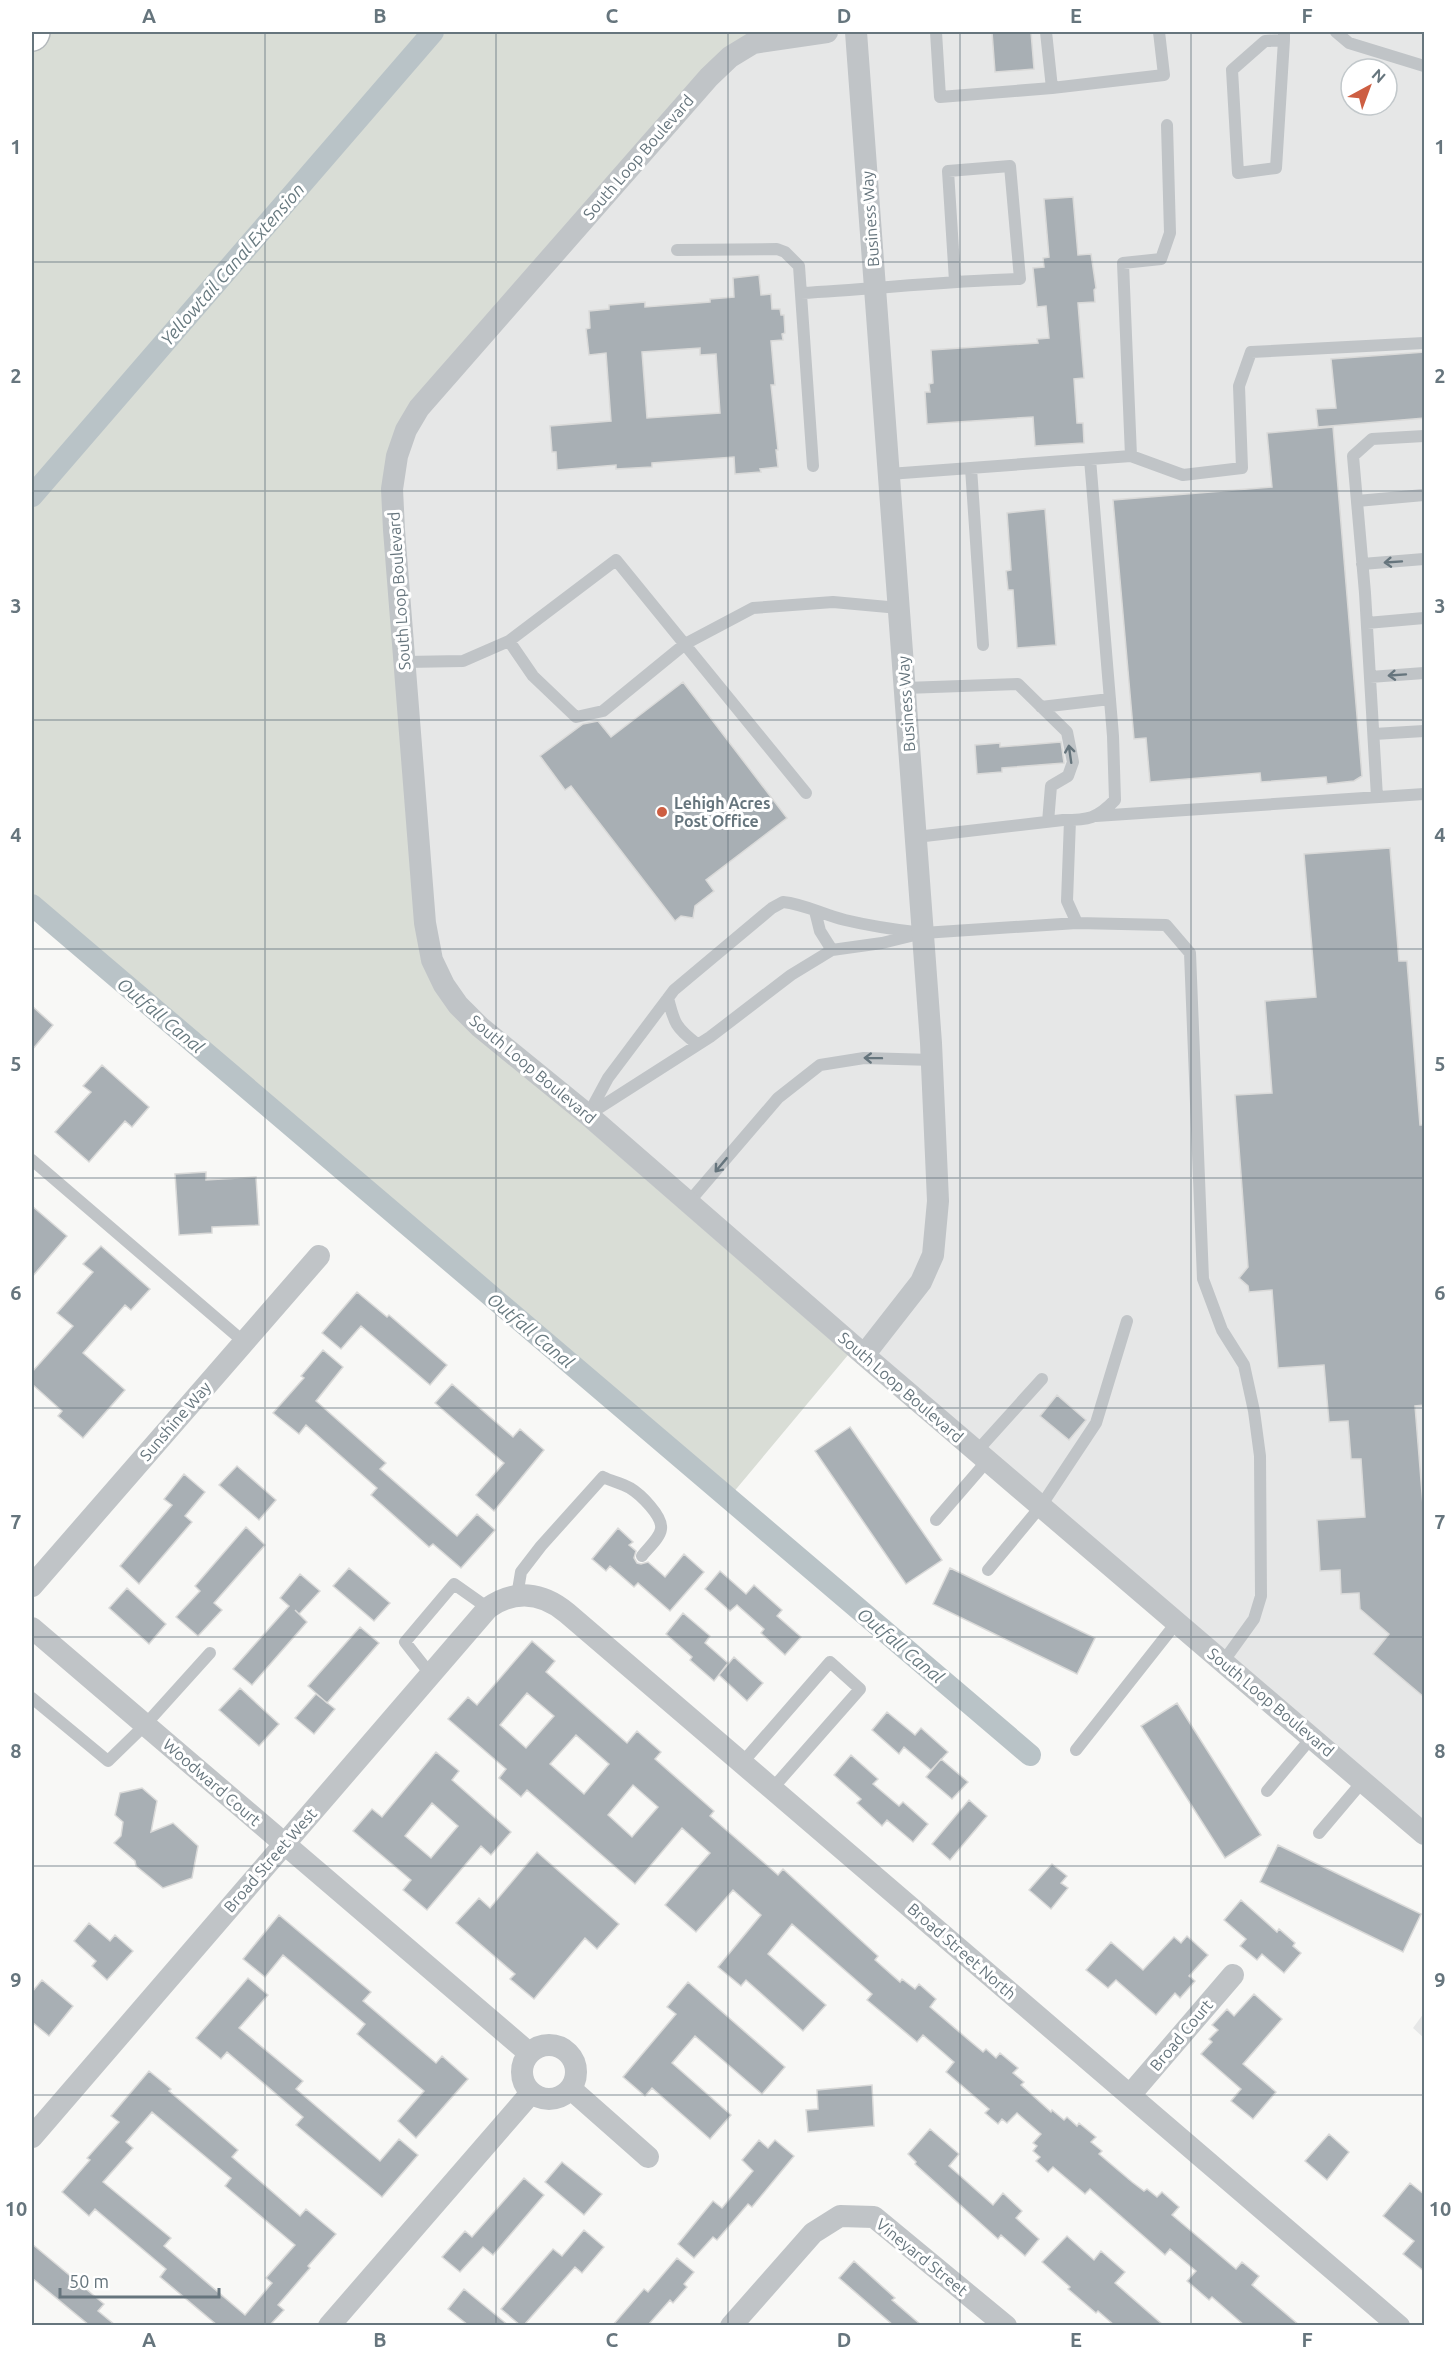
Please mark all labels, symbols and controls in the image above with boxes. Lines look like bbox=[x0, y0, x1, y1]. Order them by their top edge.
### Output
text: A bbox=[142, 4, 156, 27]
text: B bbox=[373, 4, 387, 27]
text: C bbox=[606, 4, 619, 27]
text: D bbox=[837, 4, 851, 27]
text: E bbox=[1070, 4, 1082, 27]
text: F bbox=[1301, 4, 1313, 27]
north arrow bbox=[1339, 57, 1399, 117]
text: N bbox=[1368, 65, 1389, 86]
street label: South Loop Boulevard bbox=[579, 91, 697, 223]
text: 1 bbox=[10, 135, 22, 158]
text: 1 bbox=[1434, 135, 1446, 158]
street label: Business Way bbox=[858, 170, 882, 268]
water label: Yellowtail Canal Extension bbox=[156, 179, 308, 349]
text: 2 bbox=[10, 364, 22, 387]
text: 2 bbox=[1434, 364, 1446, 387]
street label: South Loop Boulevard bbox=[384, 511, 414, 671]
one-way arrow bbox=[1384, 557, 1404, 568]
text: 3 bbox=[10, 594, 22, 617]
text: 3 bbox=[1434, 594, 1446, 617]
street label: Business Way bbox=[894, 655, 918, 753]
one-way arrow bbox=[1388, 670, 1408, 681]
one-way arrow bbox=[1065, 744, 1076, 764]
place label: Lehigh Acres Post Office bbox=[674, 794, 771, 830]
marker: Lehigh Acres Post Office bbox=[655, 805, 669, 819]
text: 4 bbox=[10, 823, 22, 846]
text: 4 bbox=[1434, 823, 1446, 846]
water label: Outfall Canal bbox=[113, 973, 208, 1058]
street label: South Loop Boulevard bbox=[466, 1011, 600, 1127]
text: 5 bbox=[10, 1052, 22, 1075]
one-way arrow bbox=[864, 1052, 884, 1064]
text: 5 bbox=[1434, 1052, 1446, 1075]
one-way arrow bbox=[714, 1157, 728, 1172]
text: 6 bbox=[10, 1281, 22, 1304]
text: 6 bbox=[1434, 1281, 1446, 1304]
water label: Outfall Canal bbox=[483, 1288, 578, 1373]
street label: South Loop Boulevard bbox=[835, 1328, 967, 1446]
street label: Sunshine Way bbox=[136, 1378, 214, 1464]
text: 7 bbox=[10, 1510, 22, 1533]
text: 7 bbox=[1434, 1510, 1446, 1533]
water label: Outfall Canal bbox=[853, 1603, 948, 1688]
street label: South Loop Boulevard bbox=[1204, 1644, 1338, 1760]
street label: Woodward Court bbox=[160, 1735, 265, 1830]
text: 8 bbox=[10, 1739, 22, 1762]
text: 8 bbox=[1434, 1739, 1446, 1762]
street label: Broad Street West bbox=[220, 1804, 320, 1916]
street label: Broad Street North bbox=[904, 1899, 1020, 2003]
text: 9 bbox=[10, 1968, 22, 1991]
text: 9 bbox=[1434, 1968, 1446, 1991]
street label: Broad Court bbox=[1146, 1995, 1216, 2074]
text: 10 bbox=[5, 2197, 27, 2220]
text: 10 bbox=[1429, 2197, 1451, 2220]
street label: Vineyard Street bbox=[873, 2215, 972, 2300]
scale bar bbox=[60, 2261, 219, 2299]
text: 50 m bbox=[69, 2271, 109, 2291]
text: A bbox=[142, 2328, 156, 2351]
text: B bbox=[373, 2328, 387, 2351]
text: C bbox=[606, 2328, 619, 2351]
text: D bbox=[837, 2328, 851, 2351]
text: E bbox=[1070, 2328, 1082, 2351]
text: F bbox=[1301, 2328, 1313, 2351]

